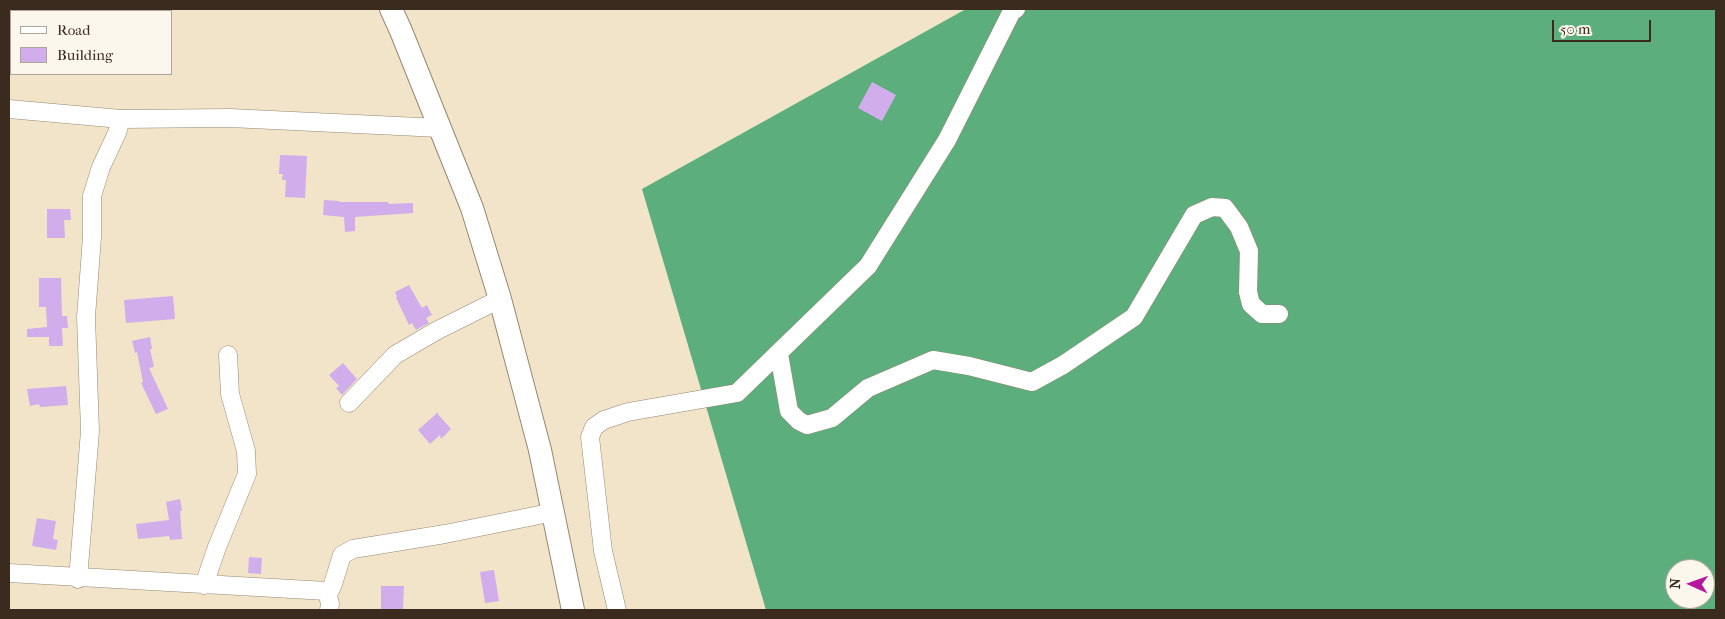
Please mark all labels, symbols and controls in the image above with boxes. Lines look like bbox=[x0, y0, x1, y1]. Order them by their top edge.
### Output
legend bbox=[10, 10, 172, 75]
scale bar bbox=[1555, 10, 1654, 42]
text: 50 m bbox=[1560, 20, 1590, 38]
text: Road bbox=[57, 21, 90, 39]
text: Building bbox=[57, 46, 113, 64]
north arrow bbox=[1665, 559, 1715, 609]
text: N bbox=[1667, 578, 1684, 589]

